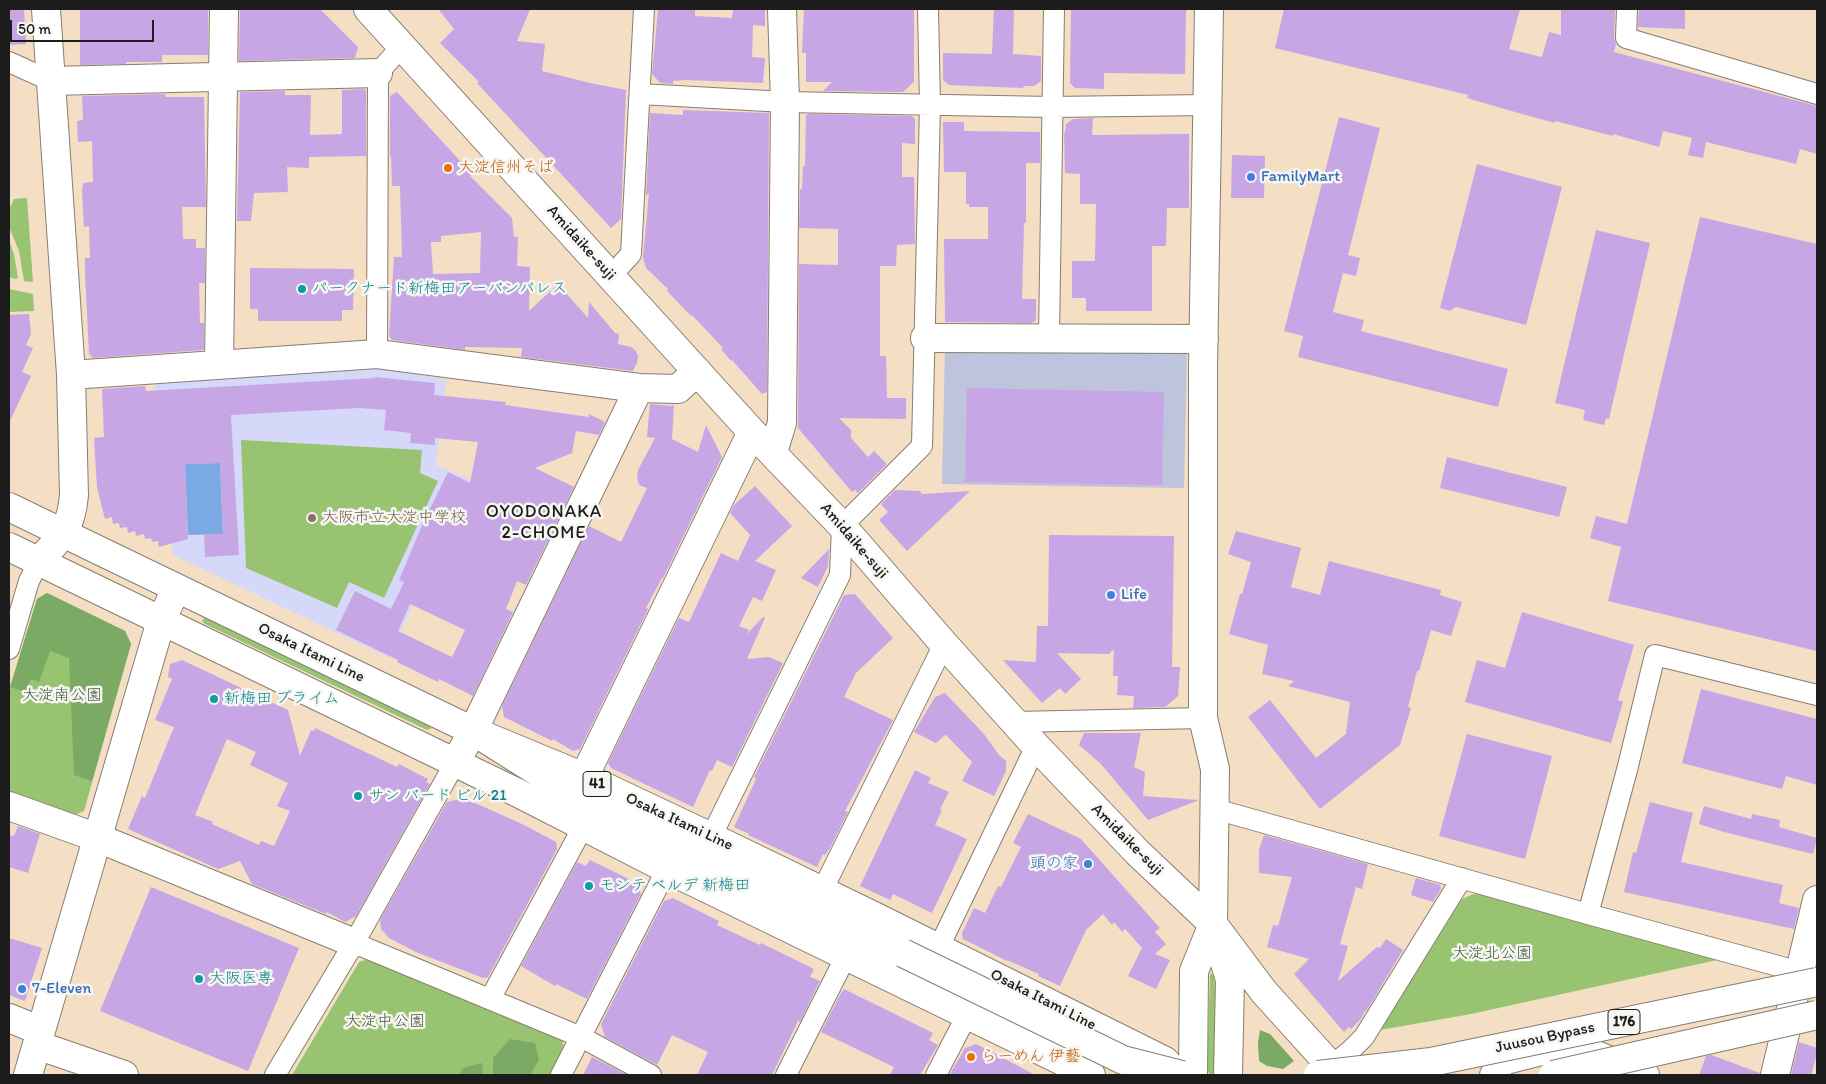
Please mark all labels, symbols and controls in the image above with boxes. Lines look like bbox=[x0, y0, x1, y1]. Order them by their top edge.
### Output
scale bar bbox=[12, 10, 156, 42]
text: 50 m bbox=[18, 20, 51, 38]
place label: 大淀信州そば bbox=[458, 158, 554, 178]
marker: 大淀信州そば bbox=[442, 162, 454, 174]
place label: FamilyMart bbox=[1261, 167, 1340, 187]
marker: FamilyMart bbox=[1245, 171, 1257, 183]
street label: Amidaike-suji bbox=[542, 201, 620, 285]
place label: パークナード新梅田アーバンパレス bbox=[312, 279, 567, 299]
marker: パークナード新梅田アーバンパレス bbox=[296, 283, 308, 295]
street label: Amidaike-suji bbox=[816, 499, 892, 583]
district label: OYODONAKA 2-CHOME bbox=[485, 501, 603, 544]
place label: 大阪市立大淀中学校 bbox=[322, 508, 466, 528]
marker: 大阪市立大淀中学校 bbox=[306, 512, 318, 524]
place label: Life bbox=[1121, 585, 1147, 605]
marker: Life bbox=[1105, 589, 1117, 601]
street label: Osaka Itami Line bbox=[254, 619, 368, 687]
park label: 大淀南公園 bbox=[22, 686, 102, 706]
place label: 新梅田 プライム bbox=[224, 689, 340, 709]
marker: 新梅田 プライム bbox=[208, 693, 220, 705]
road number: 41 bbox=[583, 772, 611, 796]
place label: サン バード ビル 21 bbox=[368, 786, 507, 806]
street label: Osaka Itami Line bbox=[622, 789, 736, 855]
marker: サン バード ビル 21 bbox=[352, 790, 364, 802]
street label: Amidaike-suji bbox=[1087, 800, 1167, 880]
place label: 頭の家 bbox=[1030, 854, 1078, 874]
marker: 頭の家 bbox=[1082, 858, 1094, 870]
place label: モンテ ベルデ 新梅田 bbox=[599, 876, 750, 896]
marker: モンテ ベルデ 新梅田 bbox=[583, 880, 595, 892]
park label: 大淀北公園 bbox=[1452, 944, 1532, 964]
street label: Osaka Itami Line bbox=[987, 965, 1099, 1035]
place label: 大阪医専 bbox=[209, 969, 273, 989]
marker: 大阪医専 bbox=[193, 973, 205, 985]
place label: 7-Eleven bbox=[32, 979, 91, 999]
marker: 7-Eleven bbox=[16, 983, 28, 995]
road number: 176 bbox=[1608, 1010, 1640, 1034]
park label: 大淀中公園 bbox=[345, 1012, 425, 1032]
street label: Juusou Bypass bbox=[1493, 1018, 1597, 1058]
place label: らーめん 伊藝 bbox=[981, 1047, 1081, 1067]
marker: らーめん 伊藝 bbox=[965, 1051, 977, 1063]

